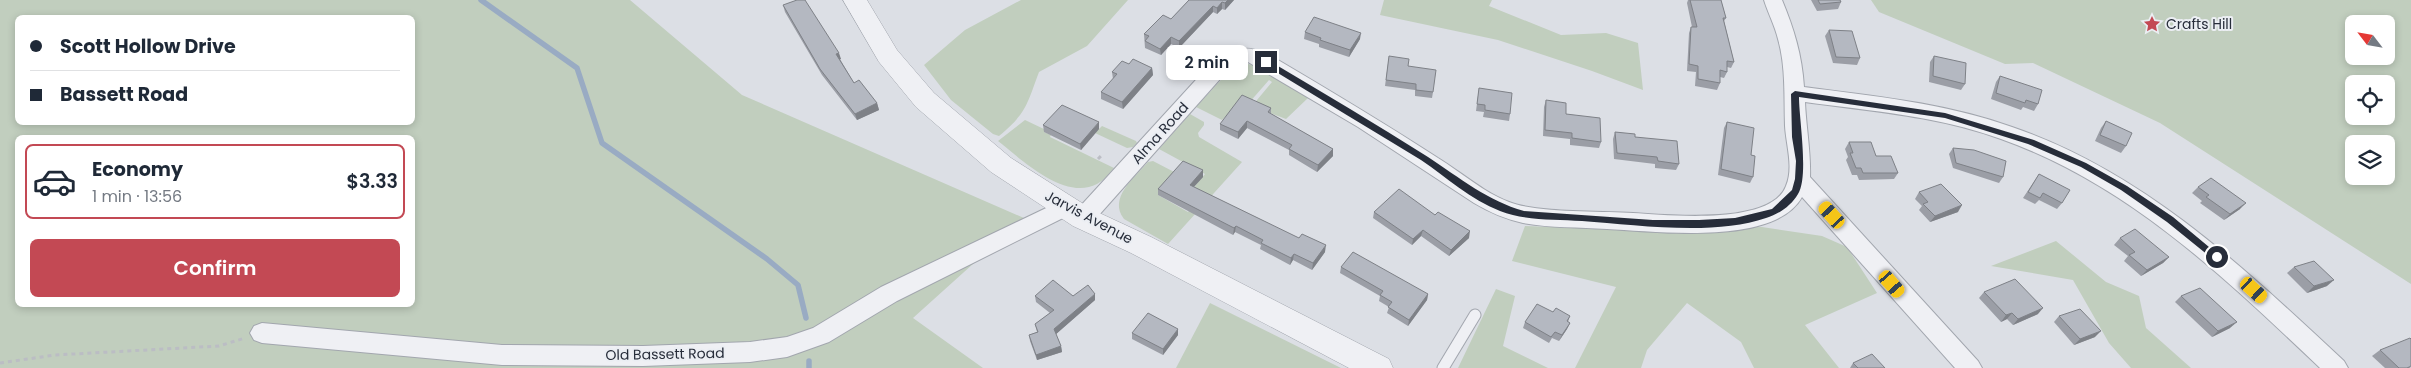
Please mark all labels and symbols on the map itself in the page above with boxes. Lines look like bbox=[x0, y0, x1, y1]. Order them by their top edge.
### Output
place icon: Crafts Hill bbox=[2142, 14, 2162, 34]
place label: Crafts Hill bbox=[2166, 14, 2232, 34]
north arrow bbox=[2345, 15, 2395, 65]
callout: 2 min bbox=[1166, 44, 1248, 80]
route end bbox=[1255, 51, 1277, 73]
street label: Alma Road bbox=[1127, 98, 1193, 168]
street label: Jarvis Avenue bbox=[1041, 185, 1137, 249]
car bbox=[1816, 199, 1847, 231]
route start bbox=[2206, 246, 2228, 268]
car bbox=[1876, 268, 1907, 300]
car bbox=[2237, 274, 2270, 306]
street label: Old Bassett Road bbox=[605, 343, 725, 365]

